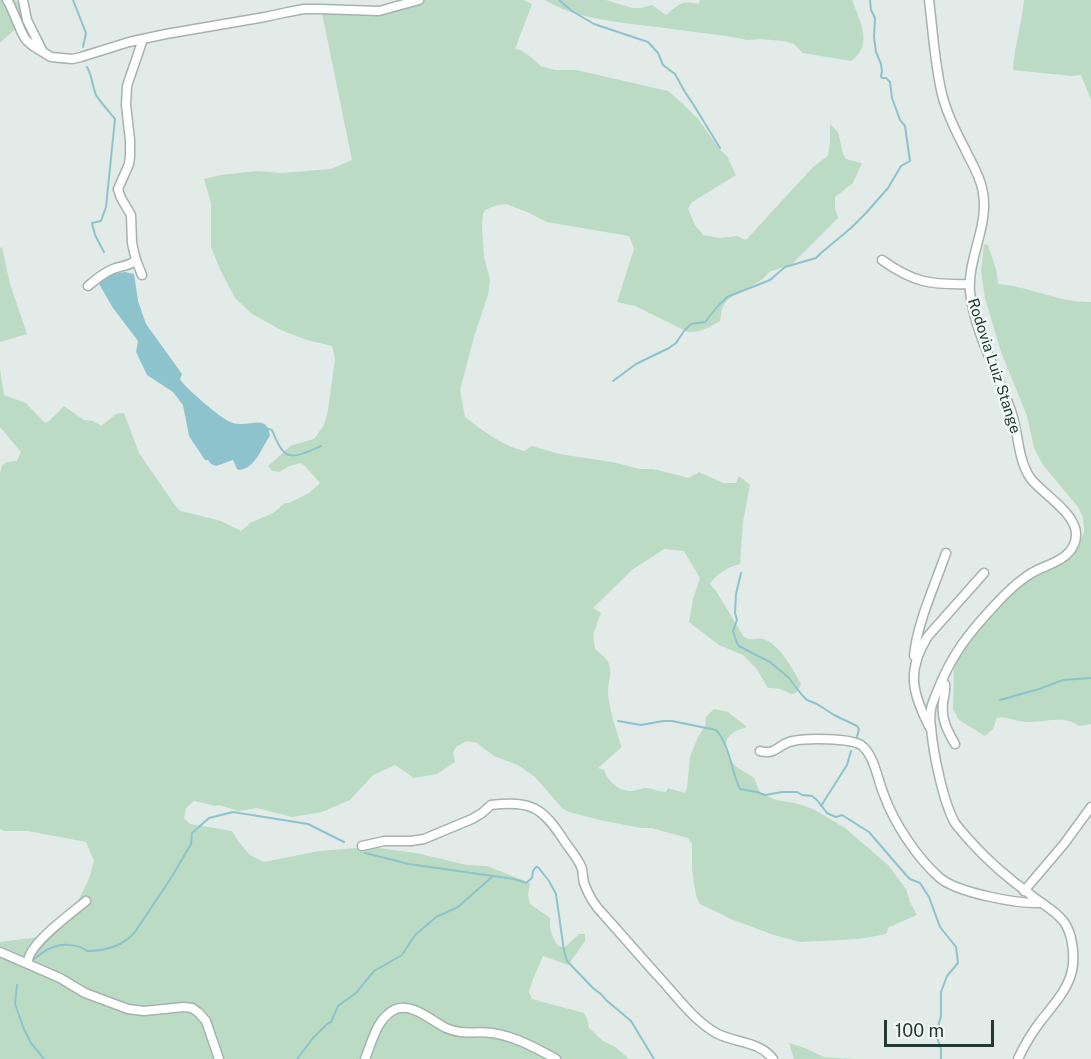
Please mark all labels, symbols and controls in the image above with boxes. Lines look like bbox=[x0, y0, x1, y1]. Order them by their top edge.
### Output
street label: Rodovia Luiz Stange bbox=[964, 296, 1024, 436]
scale bar bbox=[887, 1008, 996, 1046]
text: 100 m bbox=[895, 1020, 944, 1041]

